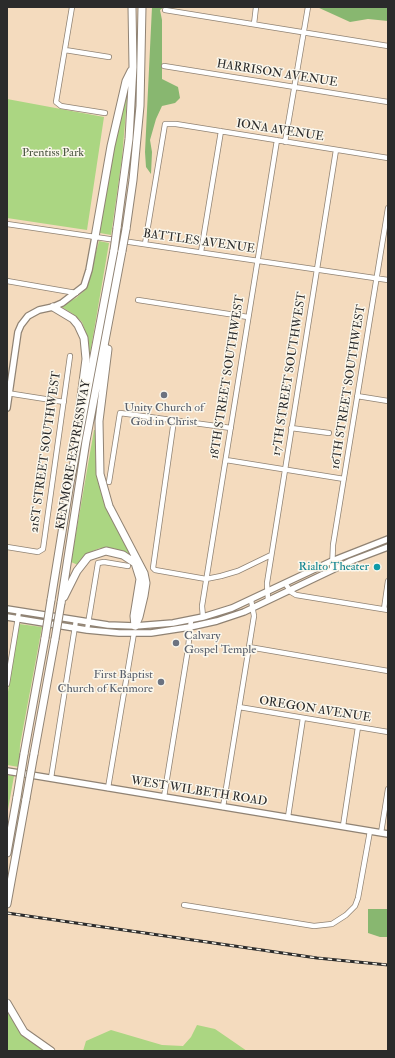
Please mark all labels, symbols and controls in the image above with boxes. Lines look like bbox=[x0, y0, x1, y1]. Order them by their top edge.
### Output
street label: HARRISON AVENUE bbox=[215, 57, 339, 91]
street label: IONA AVENUE bbox=[235, 117, 325, 145]
park label: Prentiss Park bbox=[22, 146, 84, 160]
street label: BATTLES AVENUE bbox=[142, 227, 256, 257]
street label: 17TH STREET SOUTHWEST bbox=[270, 291, 310, 457]
street label: 18TH STREET SOUTHWEST bbox=[208, 294, 248, 460]
street label: 16TH STREET SOUTHWEST bbox=[329, 304, 369, 470]
street label: 21ST STREET SOUTHWEST bbox=[28, 370, 64, 534]
street label: KENMORE EXPRESSWAY bbox=[54, 379, 94, 531]
marker: Unity Church of God in Christ bbox=[159, 390, 169, 400]
place label: Unity Church of God in Christ bbox=[124, 401, 204, 429]
place label: Rialto Theater bbox=[299, 560, 369, 574]
marker: Rialto Theater bbox=[372, 562, 382, 572]
place label: Calvary Gospel Temple bbox=[184, 629, 256, 657]
marker: Calvary Gospel Temple bbox=[171, 638, 181, 648]
place label: First Baptist Church of Kenmore bbox=[58, 668, 153, 696]
marker: First Baptist Church of Kenmore bbox=[156, 677, 166, 687]
street label: OREGON AVENUE bbox=[258, 694, 372, 726]
street label: WEST WILBETH ROAD bbox=[130, 774, 268, 810]

